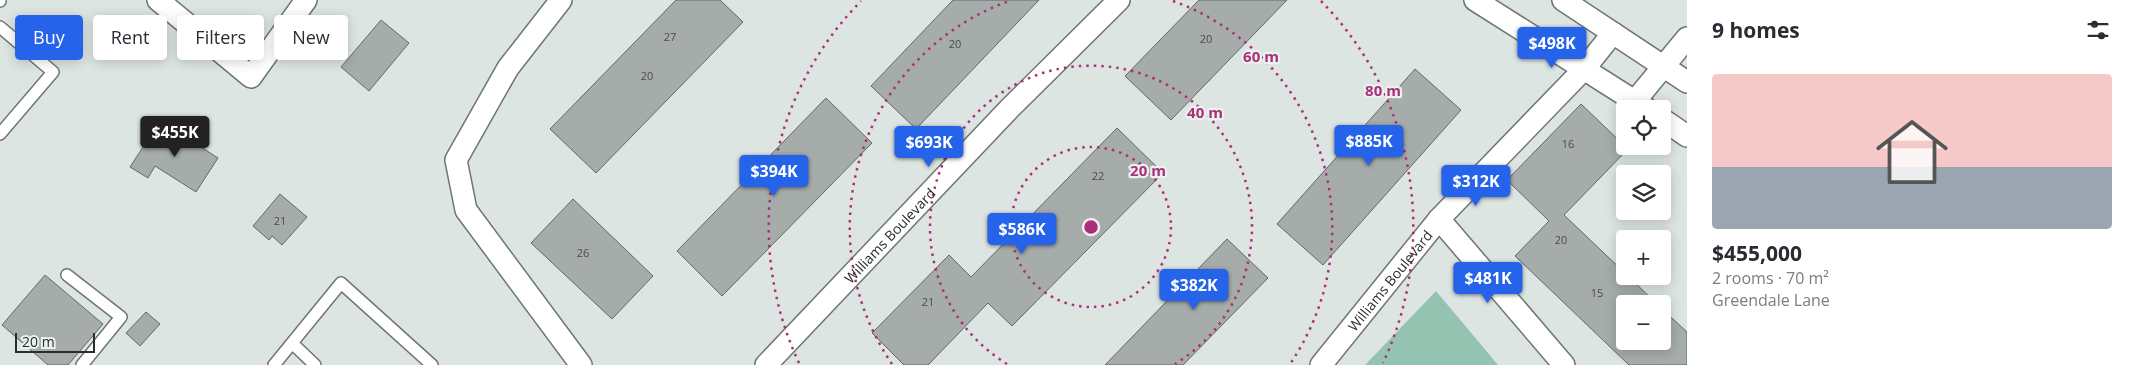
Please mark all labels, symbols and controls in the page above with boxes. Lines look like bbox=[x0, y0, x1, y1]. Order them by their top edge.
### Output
chip: Buy bbox=[15, 15, 83, 60]
chip: Rent bbox=[93, 15, 167, 60]
chip: Filters bbox=[177, 15, 264, 60]
chip: New bbox=[274, 15, 348, 60]
text: 9 homes bbox=[1712, 16, 1800, 44]
icon: filters bbox=[2084, 16, 2112, 44]
pin: $498K bbox=[1517, 27, 1587, 69]
house number: 27 bbox=[664, 29, 676, 44]
house number: 20 bbox=[1200, 31, 1212, 46]
text: $498K bbox=[1528, 32, 1576, 54]
house number: 20 bbox=[949, 36, 961, 51]
text: 60 m bbox=[1243, 46, 1279, 66]
house number: 20 bbox=[641, 68, 653, 83]
text: 80 m bbox=[1365, 80, 1401, 100]
map controls bbox=[1616, 100, 1671, 350]
button: locate bbox=[1616, 100, 1671, 155]
text: 40 m bbox=[1187, 102, 1223, 122]
icon: home bbox=[1867, 107, 1957, 197]
pin: $455K bbox=[140, 116, 210, 158]
text: $455K bbox=[151, 121, 199, 143]
pin: $885K bbox=[1334, 124, 1404, 167]
pin: $693K bbox=[894, 126, 964, 168]
text: $885K bbox=[1345, 130, 1393, 152]
text: $693K bbox=[905, 131, 953, 153]
house number: 16 bbox=[1562, 136, 1574, 151]
pin: $394K bbox=[739, 154, 809, 197]
text: $394K bbox=[750, 160, 798, 182]
text: 20 m bbox=[1130, 160, 1166, 180]
pin: $312K bbox=[1441, 164, 1511, 207]
button: layers bbox=[1616, 165, 1671, 220]
house number: 22 bbox=[1092, 168, 1104, 183]
text: $312K bbox=[1452, 170, 1500, 192]
street label: Williams Boulevard bbox=[839, 183, 939, 287]
pin: $586K bbox=[987, 212, 1057, 255]
house number: 21 bbox=[274, 213, 286, 228]
text: $586K bbox=[998, 218, 1046, 240]
centre of rings bbox=[1082, 218, 1100, 236]
street label: Williams Boulevard bbox=[1343, 226, 1436, 335]
button: + bbox=[1616, 230, 1671, 285]
house number: 20 bbox=[1555, 232, 1567, 247]
text: $455,000 bbox=[1712, 239, 1802, 267]
house number: 26 bbox=[577, 245, 589, 260]
pin: $481K bbox=[1453, 262, 1523, 304]
text: $481K bbox=[1464, 267, 1512, 289]
text: 2 rooms · 70 m² bbox=[1712, 267, 1829, 289]
pin: $382K bbox=[1159, 268, 1229, 311]
text: $382K bbox=[1170, 274, 1218, 296]
house number: 15 bbox=[1591, 285, 1603, 300]
text: Greendale Lane bbox=[1712, 289, 1830, 311]
house number: 21 bbox=[922, 294, 934, 309]
button: − bbox=[1616, 295, 1671, 350]
scale bar bbox=[15, 330, 95, 353]
text: 20 m bbox=[22, 332, 55, 351]

